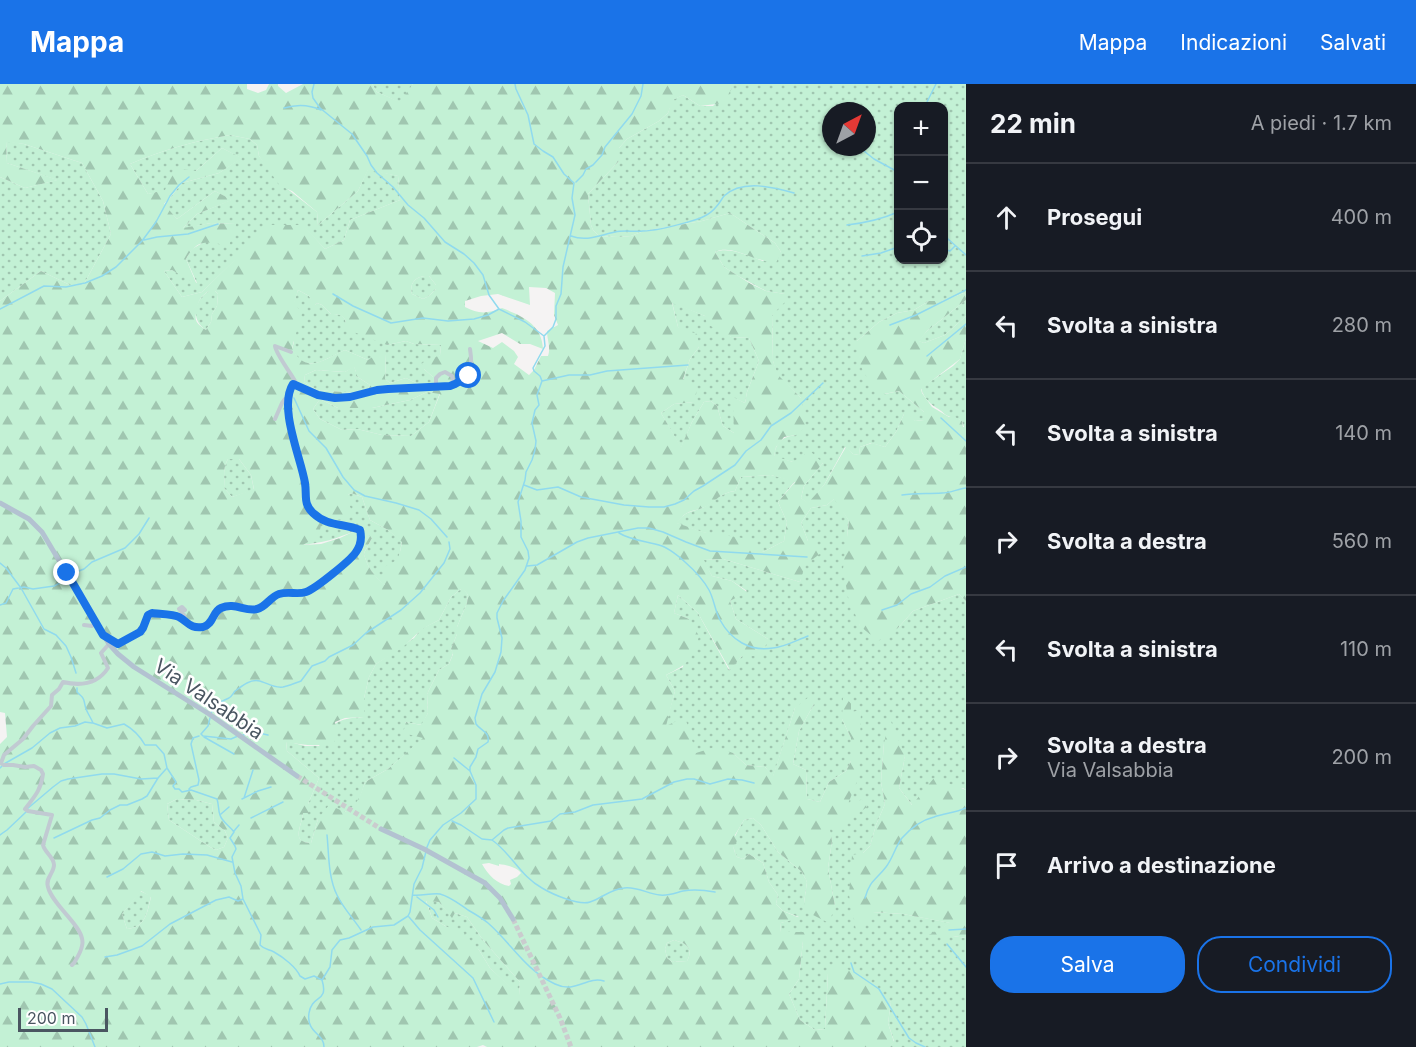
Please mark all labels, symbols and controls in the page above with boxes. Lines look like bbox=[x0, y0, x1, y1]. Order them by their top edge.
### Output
text: Mappa bbox=[30, 25, 124, 59]
text: Mappa bbox=[1079, 30, 1147, 55]
text: Indicazioni bbox=[1180, 30, 1287, 55]
text: Salvati bbox=[1320, 30, 1386, 55]
north arrow bbox=[822, 102, 876, 156]
map controls bbox=[894, 102, 948, 264]
button: + bbox=[894, 102, 948, 156]
text: 22 min bbox=[990, 108, 1076, 139]
text: A piedi · 1.7 km bbox=[1251, 111, 1392, 135]
button: − bbox=[894, 156, 948, 210]
icon: ahead bbox=[990, 201, 1023, 234]
text: Prosegui bbox=[1047, 204, 1142, 230]
text: 400 m bbox=[1331, 205, 1392, 229]
button: locate bbox=[894, 210, 948, 264]
icon: left bbox=[990, 309, 1023, 342]
text: Svolta a sinistra bbox=[1047, 312, 1218, 338]
text: 280 m bbox=[1332, 313, 1392, 337]
route start bbox=[455, 362, 481, 388]
icon: left bbox=[990, 417, 1023, 450]
text: Svolta a sinistra bbox=[1047, 420, 1218, 446]
text: 140 m bbox=[1335, 421, 1392, 445]
icon: right bbox=[990, 525, 1023, 558]
text: Svolta a destra bbox=[1047, 528, 1207, 554]
text: 560 m bbox=[1332, 529, 1392, 553]
route end bbox=[53, 559, 79, 585]
icon: left bbox=[990, 633, 1023, 666]
text: Svolta a sinistra bbox=[1047, 636, 1218, 662]
text: 110 m bbox=[1340, 637, 1392, 661]
street label: Via Valsabbia bbox=[150, 654, 268, 744]
text: Svolta a destra bbox=[1047, 732, 1207, 758]
icon: right bbox=[990, 741, 1023, 774]
text: 200 m bbox=[1331, 745, 1392, 769]
text: Via Valsabbia bbox=[1047, 758, 1174, 782]
icon: arrive bbox=[990, 849, 1023, 882]
text: Arrivo a destinazione bbox=[1047, 852, 1276, 878]
button: Salva bbox=[990, 936, 1185, 993]
button: Condividi bbox=[1197, 936, 1392, 993]
scale bar bbox=[18, 1005, 108, 1032]
text: 200 m bbox=[27, 1008, 75, 1028]

